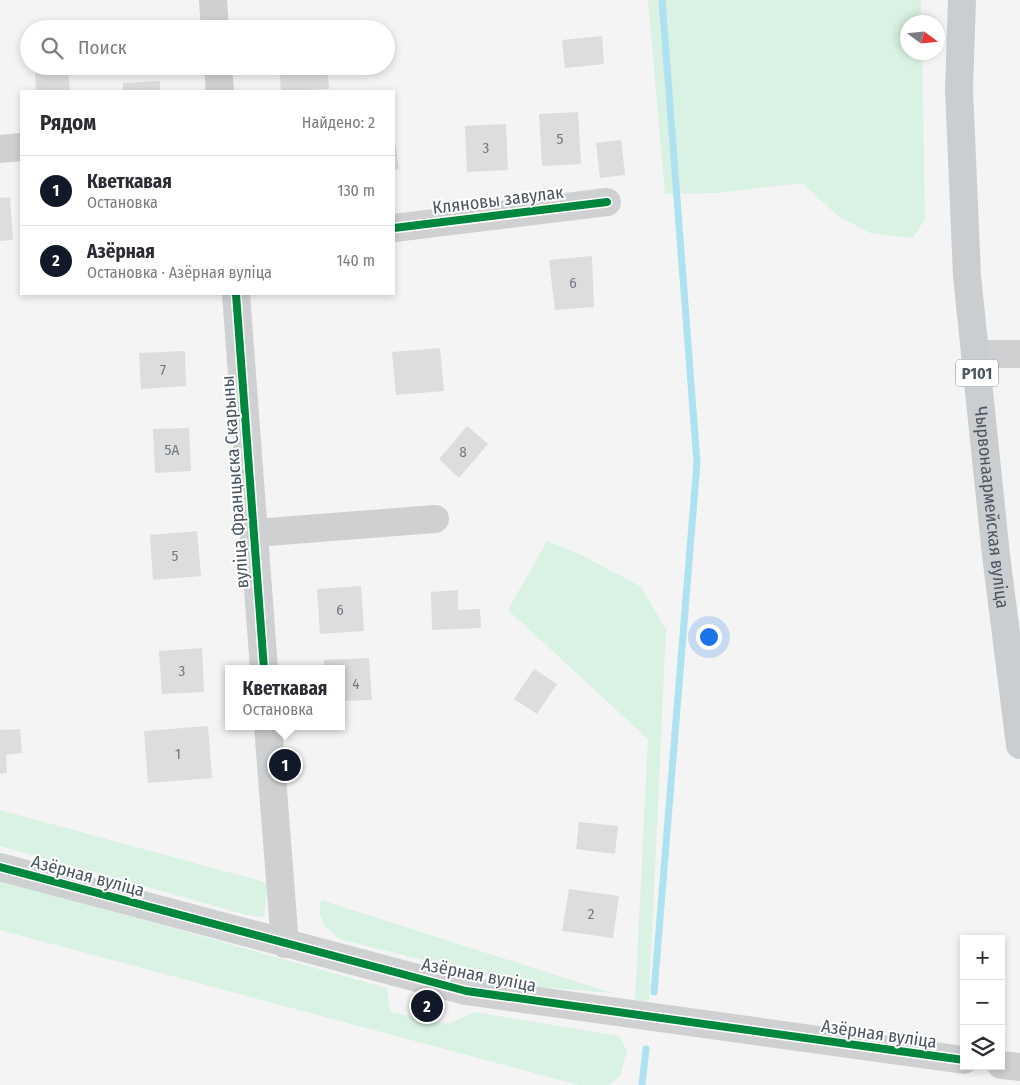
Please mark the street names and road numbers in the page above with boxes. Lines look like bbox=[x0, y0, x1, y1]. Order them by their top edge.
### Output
street label: Кляновы завулак bbox=[431, 181, 565, 219]
road number: Р101 bbox=[956, 359, 998, 386]
street label: вуліца Францыска Скарыны bbox=[217, 375, 253, 589]
street label: Чырвонаармейская вуліца bbox=[970, 405, 1014, 610]
street label: Азёрная вуліца bbox=[29, 850, 147, 902]
street label: Азёрная вуліца bbox=[420, 953, 538, 997]
street label: Азёрная вуліца bbox=[820, 1015, 938, 1053]

